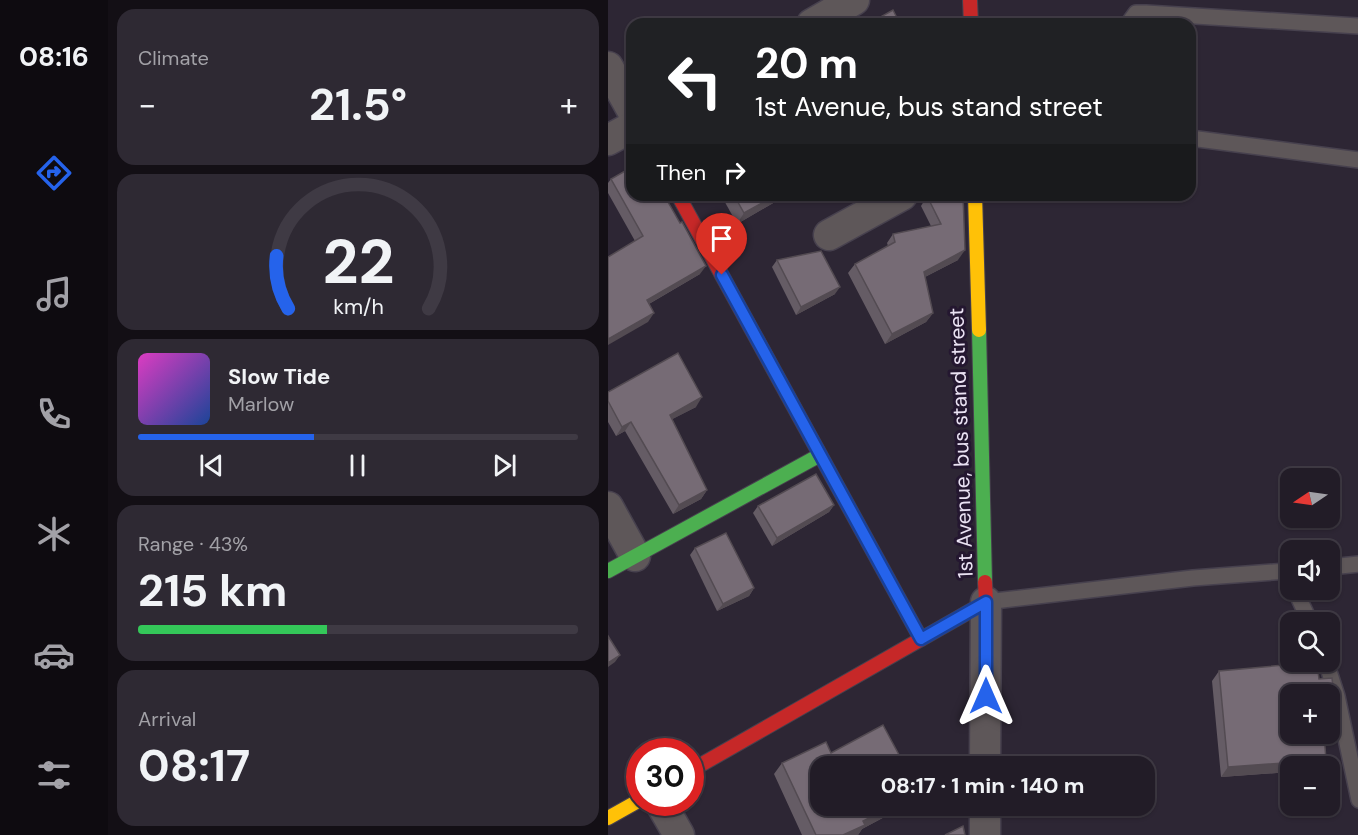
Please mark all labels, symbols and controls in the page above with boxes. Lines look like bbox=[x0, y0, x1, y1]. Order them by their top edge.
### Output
text: 20 m bbox=[755, 36, 858, 91]
text: 08:16 bbox=[19, 39, 89, 74]
icon: left bbox=[656, 42, 734, 120]
text: Climate bbox=[138, 45, 209, 71]
text: 21.5° bbox=[309, 75, 407, 134]
text: − bbox=[138, 83, 156, 126]
text: + bbox=[560, 83, 578, 126]
text: 1st Avenue, bus stand street bbox=[755, 89, 1103, 124]
icon: directions bbox=[33, 152, 75, 194]
icon: right bbox=[718, 156, 751, 189]
text: Then bbox=[656, 158, 706, 187]
pin bbox=[696, 213, 747, 275]
text: 22 bbox=[322, 221, 394, 302]
icon: arrive bbox=[705, 222, 738, 255]
icon: music bbox=[33, 273, 75, 315]
text: km/h bbox=[333, 294, 383, 322]
street label: 1st Avenue, bus stand street bbox=[942, 307, 980, 579]
text: Slow Tide bbox=[228, 362, 330, 391]
text: Marlow bbox=[228, 391, 294, 417]
icon: phone bbox=[33, 393, 75, 435]
icon: previous bbox=[195, 449, 228, 482]
icon: pause bbox=[341, 449, 374, 482]
icon: next bbox=[488, 449, 521, 482]
north arrow bbox=[1280, 468, 1340, 528]
map controls bbox=[1280, 468, 1340, 816]
icon: climate bbox=[33, 513, 75, 555]
text: Range · 43% bbox=[138, 531, 248, 557]
button: sound bbox=[1280, 540, 1340, 600]
text: 215 km bbox=[138, 561, 287, 620]
button: search bbox=[1280, 612, 1340, 672]
icon: car bbox=[33, 634, 75, 676]
position arrow bbox=[954, 664, 1018, 728]
button: + bbox=[1280, 684, 1340, 744]
text: Arrival bbox=[138, 706, 196, 732]
text: 08:17 bbox=[138, 736, 250, 795]
speed limit sign: 30 bbox=[626, 738, 704, 816]
icon: filters bbox=[33, 754, 75, 796]
button: − bbox=[1280, 756, 1340, 816]
text: 08:17 · 1 min · 140 m bbox=[881, 771, 1084, 800]

